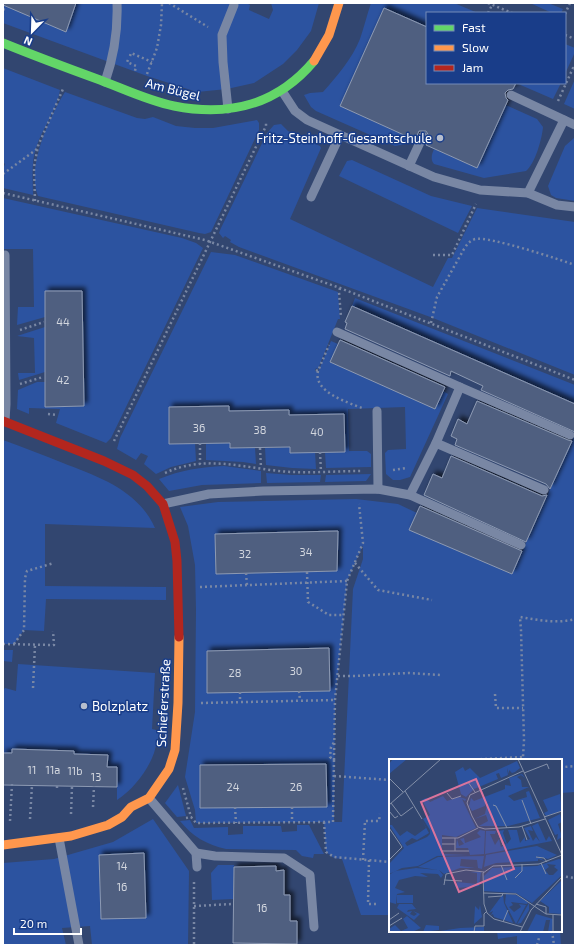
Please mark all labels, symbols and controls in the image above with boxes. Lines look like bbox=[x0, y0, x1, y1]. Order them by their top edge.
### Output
north arrow bbox=[12, 12, 52, 52]
legend bbox=[426, 12, 566, 84]
text: Fast bbox=[462, 20, 486, 34]
text: N bbox=[22, 34, 34, 49]
text: Slow bbox=[462, 40, 489, 54]
text: Jam bbox=[462, 60, 483, 74]
street label: Am Bügel bbox=[144, 74, 202, 104]
place label: Fritz-Steinhoff-Gesamtschule bbox=[256, 130, 432, 146]
marker: Fritz-Steinhoff-Gesamtschule bbox=[435, 133, 445, 143]
house number: 44 bbox=[56, 315, 70, 328]
house number: 42 bbox=[57, 373, 69, 386]
house number: 36 bbox=[193, 421, 205, 434]
house number: 38 bbox=[254, 423, 266, 436]
house number: 40 bbox=[310, 425, 324, 438]
house number: 34 bbox=[300, 545, 313, 558]
house number: 32 bbox=[239, 547, 251, 560]
street label: Schieferstraße bbox=[153, 659, 173, 747]
house number: 30 bbox=[290, 664, 302, 677]
house number: 28 bbox=[229, 666, 241, 679]
place label: Bolzplatz bbox=[92, 698, 148, 714]
marker: Bolzplatz bbox=[79, 701, 89, 711]
inset map bbox=[389, 759, 562, 932]
house number: 11 bbox=[28, 763, 36, 776]
house number: 11a bbox=[46, 763, 60, 776]
house number: 11b bbox=[67, 764, 83, 777]
house number: 13 bbox=[91, 770, 101, 783]
house number: 24 bbox=[227, 780, 240, 793]
house number: 26 bbox=[290, 780, 302, 793]
house number: 14 bbox=[116, 859, 128, 872]
house number: 16 bbox=[117, 880, 127, 893]
house number: 16 bbox=[257, 901, 267, 914]
scale bar bbox=[14, 910, 81, 936]
text: 20 m bbox=[20, 916, 47, 930]

